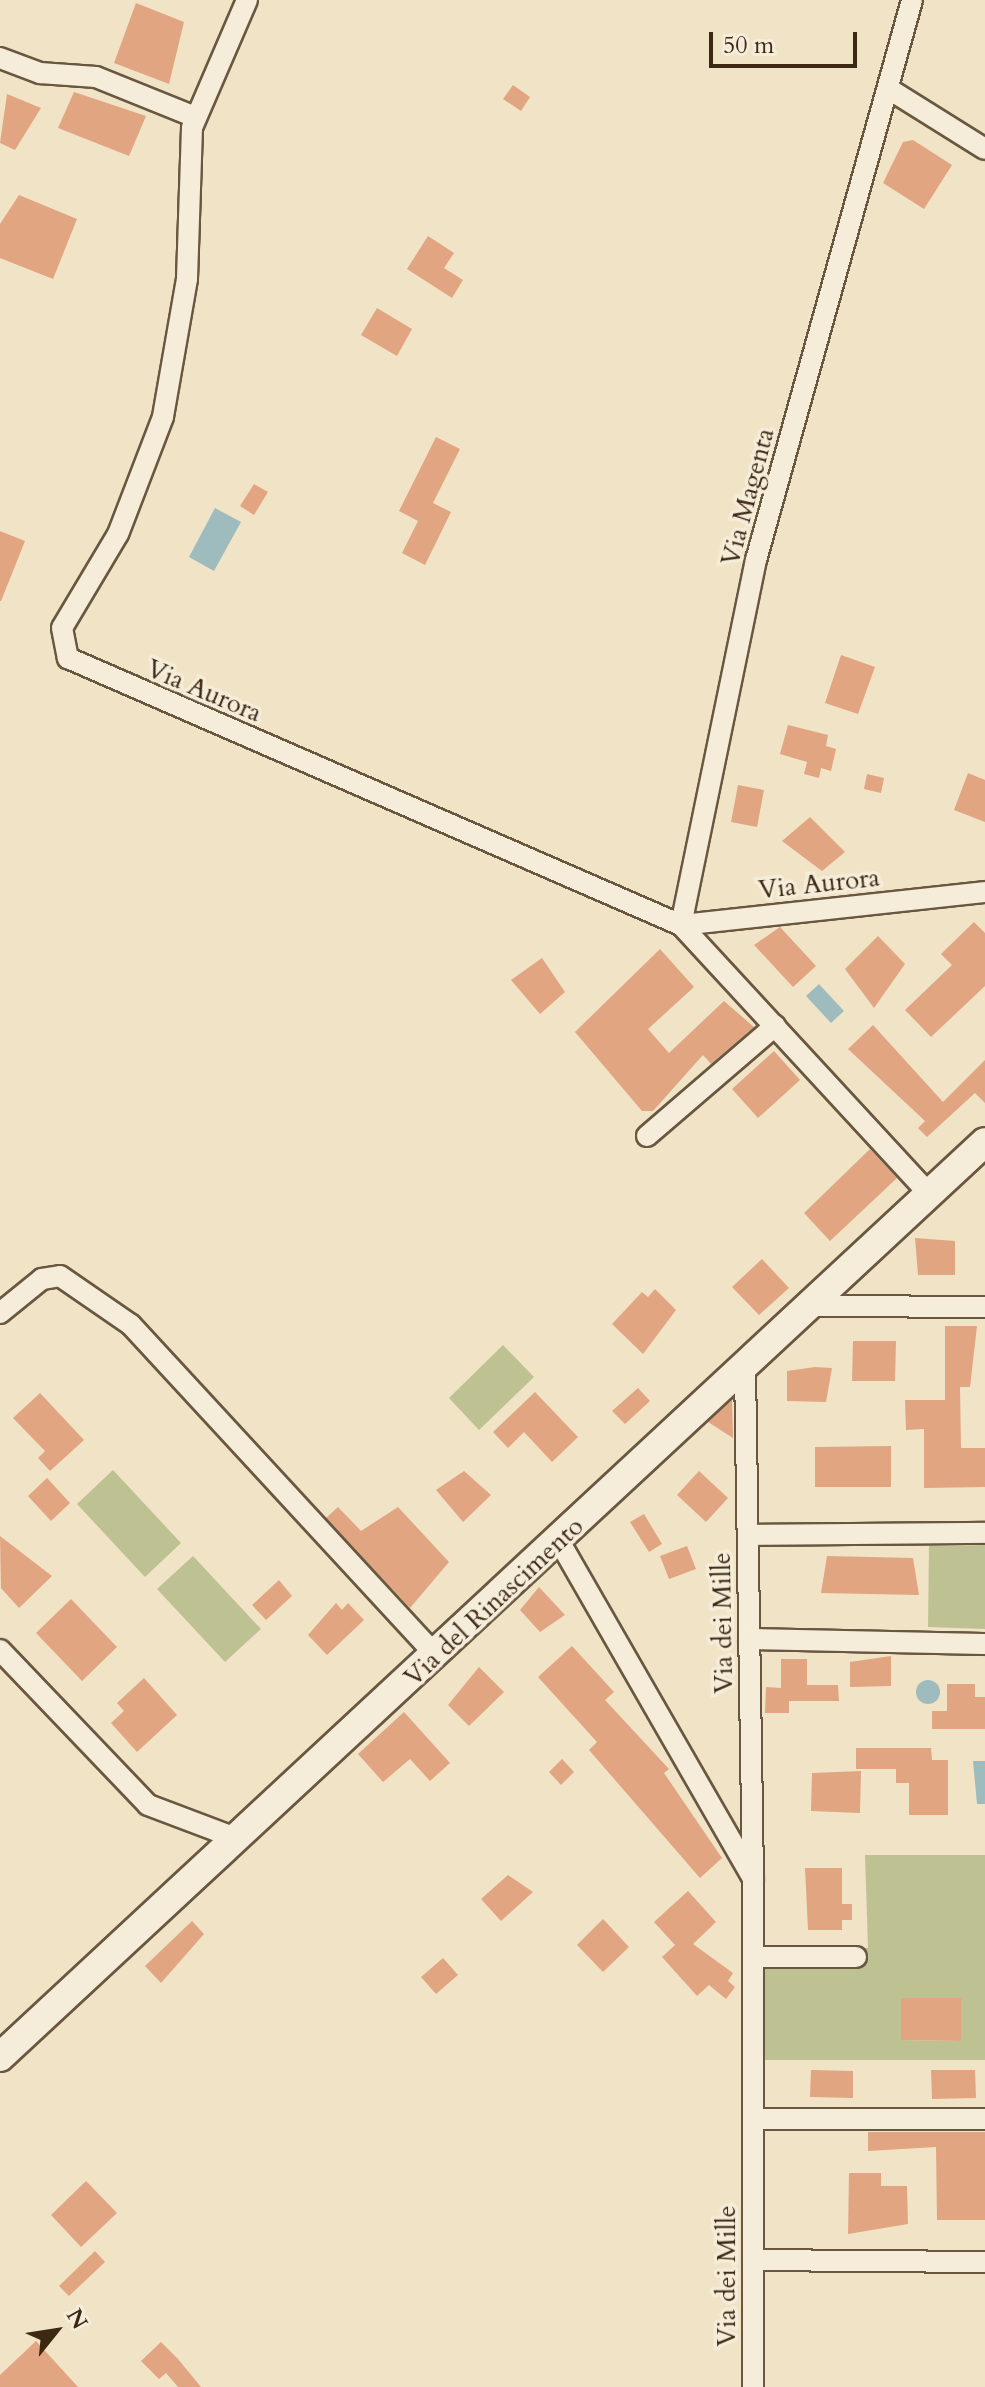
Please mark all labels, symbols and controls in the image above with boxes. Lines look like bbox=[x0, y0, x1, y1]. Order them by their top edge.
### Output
scale bar bbox=[713, 16, 861, 66]
text: 50 m bbox=[723, 29, 774, 62]
street label: Via Magenta bbox=[715, 425, 781, 569]
street label: Via Aurora bbox=[142, 653, 266, 729]
street label: Via Aurora bbox=[757, 862, 881, 906]
street label: Via del Rinascimento bbox=[398, 1511, 590, 1693]
street label: Via dei Mille bbox=[706, 1552, 740, 1694]
street label: Via dei Mille bbox=[711, 2205, 743, 2347]
north arrow bbox=[16, 2291, 96, 2371]
text: N bbox=[59, 2303, 95, 2335]

